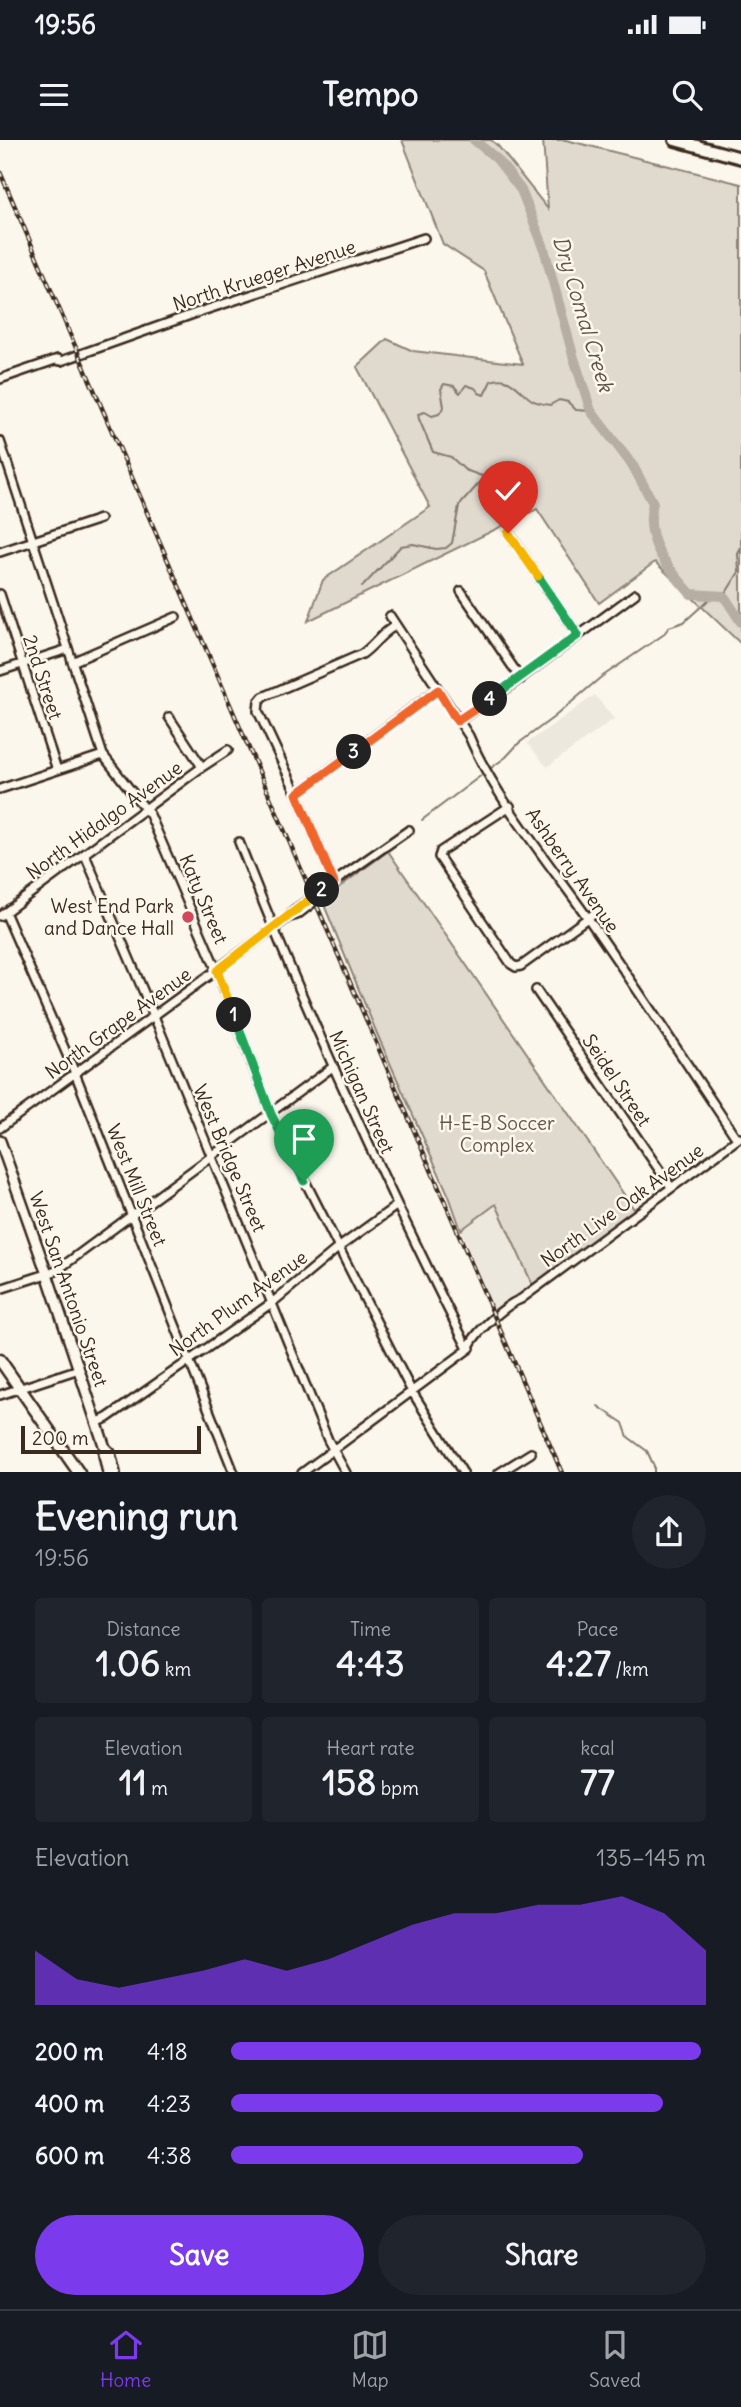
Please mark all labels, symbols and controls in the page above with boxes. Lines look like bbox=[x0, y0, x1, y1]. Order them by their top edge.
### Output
text: 19:56 bbox=[35, 8, 96, 41]
text: Tempo bbox=[322, 74, 419, 115]
icon: menu bbox=[35, 76, 73, 114]
icon: search bbox=[668, 76, 706, 114]
water label: Dry Comal Creek bbox=[547, 233, 620, 396]
street label: North Krueger Avenue bbox=[170, 234, 358, 316]
pin bbox=[478, 461, 538, 533]
icon: check bbox=[489, 472, 527, 510]
street label: 2nd Street bbox=[18, 632, 68, 722]
pin: 4 bbox=[472, 682, 508, 716]
text: 4 bbox=[484, 686, 495, 710]
pin: 3 bbox=[336, 734, 372, 770]
text: 3 bbox=[348, 739, 359, 763]
street label: North Hidalgo Avenue bbox=[21, 755, 187, 885]
street label: Ashberry Avenue bbox=[521, 803, 625, 937]
street label: Katy Street bbox=[174, 851, 234, 947]
pin: 2 bbox=[304, 872, 340, 908]
text: 2 bbox=[316, 877, 327, 901]
place label: West End Park and Dance Hall bbox=[44, 894, 174, 940]
marker: West End Park and Dance Hall bbox=[180, 909, 196, 925]
street label: North Grape Avenue bbox=[40, 962, 196, 1084]
pin: 1 bbox=[216, 998, 252, 1032]
text: 1 bbox=[230, 1002, 237, 1026]
street label: Michigan Street bbox=[324, 1027, 400, 1157]
street label: Seidel Street bbox=[577, 1029, 657, 1131]
street label: West Bridge Street bbox=[188, 1081, 272, 1235]
pin bbox=[274, 1109, 334, 1181]
park label: H-E-B Soccer Complex bbox=[439, 1111, 555, 1157]
street label: West Mill Street bbox=[102, 1120, 172, 1250]
icon: arrive bbox=[285, 1120, 323, 1158]
street label: North Live Oak Avenue bbox=[536, 1138, 708, 1272]
street label: West San Antonio Street bbox=[24, 1188, 114, 1390]
street label: North Plum Avenue bbox=[164, 1245, 312, 1361]
scale bar bbox=[21, 1423, 201, 1455]
text: 200 m bbox=[32, 1426, 89, 1450]
text: Evening run bbox=[35, 1493, 238, 1540]
button: share bbox=[632, 1495, 706, 1569]
text: 19:56 bbox=[35, 1543, 89, 1572]
text: Distance bbox=[106, 1617, 181, 1641]
text: Time bbox=[350, 1617, 391, 1641]
text: Pace bbox=[577, 1617, 618, 1641]
text: 1.06 bbox=[96, 1641, 160, 1685]
text: 4:43 bbox=[336, 1641, 405, 1685]
text: 4:27 bbox=[546, 1641, 611, 1685]
text: km bbox=[160, 1657, 191, 1681]
text: /km bbox=[611, 1657, 649, 1681]
text: Elevation bbox=[105, 1736, 182, 1760]
text: Heart rate bbox=[326, 1736, 415, 1760]
text: kcal bbox=[580, 1736, 615, 1760]
text: 11 bbox=[119, 1760, 147, 1804]
text: 158 bbox=[322, 1760, 376, 1804]
text: 77 bbox=[580, 1760, 615, 1804]
text: m bbox=[147, 1776, 168, 1800]
text: bpm bbox=[376, 1776, 419, 1800]
text: Elevation bbox=[35, 1843, 129, 1872]
text: 135–145 m bbox=[596, 1843, 706, 1872]
text: 200 m bbox=[35, 2037, 104, 2066]
text: 4:18 bbox=[147, 2037, 188, 2066]
text: 400 m bbox=[35, 2089, 104, 2118]
text: 4:23 bbox=[147, 2089, 191, 2118]
text: 600 m bbox=[35, 2141, 104, 2170]
text: 4:38 bbox=[147, 2141, 192, 2170]
button: Save bbox=[35, 2215, 364, 2295]
button: Share bbox=[378, 2215, 706, 2295]
tab: Home bbox=[100, 2326, 151, 2392]
tab: Map bbox=[351, 2326, 389, 2392]
tab: Saved bbox=[589, 2326, 641, 2392]

